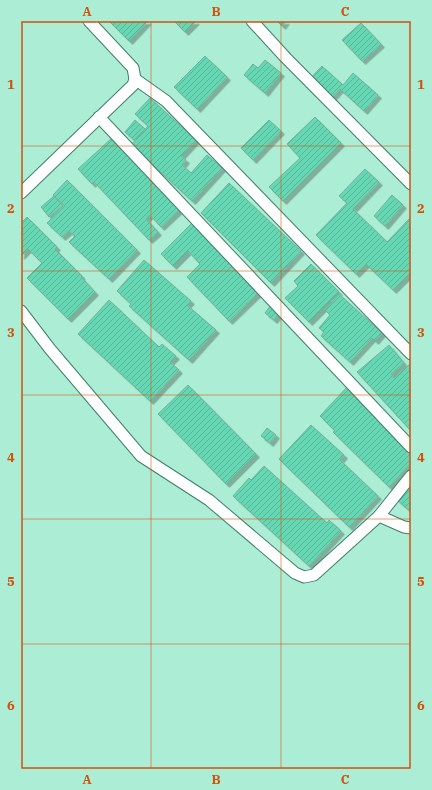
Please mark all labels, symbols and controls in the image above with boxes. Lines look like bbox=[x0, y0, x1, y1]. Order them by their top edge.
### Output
text: A bbox=[82, 3, 92, 20]
text: B bbox=[211, 3, 221, 20]
text: C bbox=[341, 3, 350, 20]
text: 1 bbox=[7, 76, 15, 93]
text: 1 bbox=[417, 76, 425, 93]
text: 2 bbox=[7, 200, 15, 217]
text: 2 bbox=[417, 200, 425, 217]
text: 3 bbox=[7, 324, 15, 341]
text: 3 bbox=[417, 324, 425, 341]
text: 4 bbox=[7, 449, 15, 466]
text: 4 bbox=[417, 449, 425, 466]
text: 5 bbox=[7, 573, 15, 590]
text: 5 bbox=[417, 573, 425, 590]
text: 6 bbox=[7, 697, 15, 714]
text: 6 bbox=[417, 697, 425, 714]
text: A bbox=[82, 771, 92, 788]
text: B bbox=[211, 771, 221, 788]
text: C bbox=[341, 771, 350, 788]

